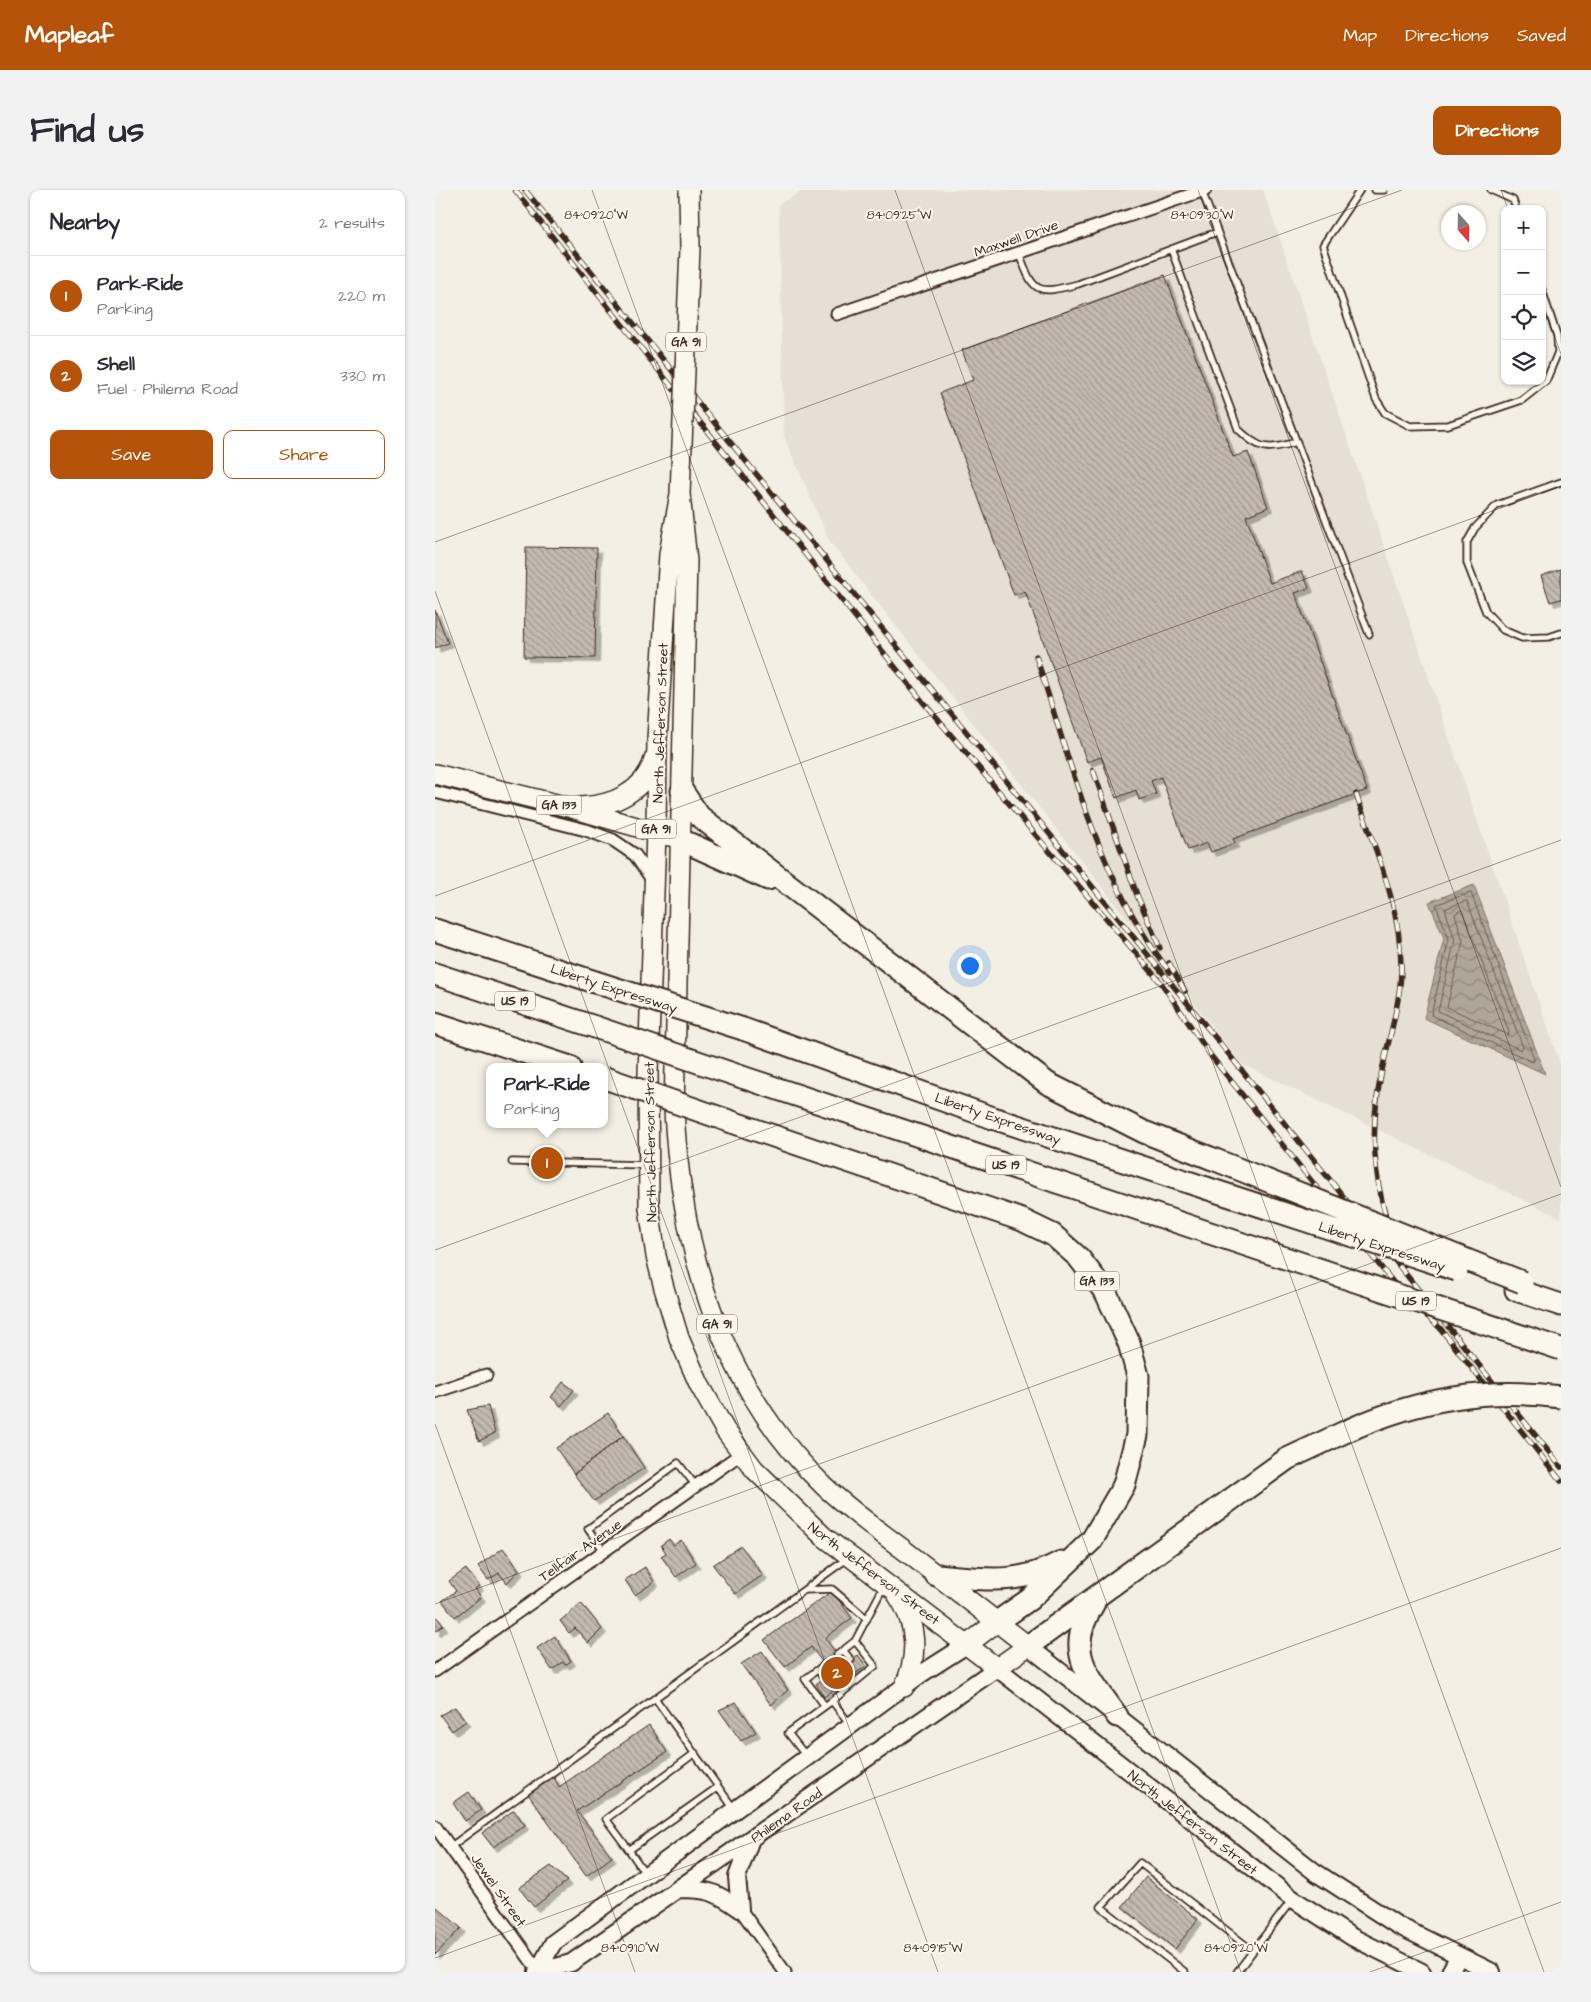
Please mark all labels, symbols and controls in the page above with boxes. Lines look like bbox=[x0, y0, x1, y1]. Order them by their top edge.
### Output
text: Mapleaf bbox=[25, 18, 114, 52]
text: Map bbox=[1343, 23, 1377, 48]
text: Directions bbox=[1405, 23, 1489, 48]
text: Saved bbox=[1517, 23, 1566, 48]
text: Find us bbox=[30, 106, 144, 155]
button: Directions bbox=[1433, 106, 1561, 155]
north arrow bbox=[1441, 205, 1486, 250]
map controls bbox=[1501, 205, 1546, 385]
button: + bbox=[1501, 205, 1546, 250]
text: 84°09'20"W bbox=[564, 207, 628, 224]
text: 84°09'25"W bbox=[867, 207, 932, 224]
text: 84°09'30"W bbox=[1171, 207, 1234, 224]
text: Nearby bbox=[50, 208, 120, 237]
text: 2 results bbox=[319, 212, 385, 234]
street label: Maxwell Drive bbox=[971, 215, 1062, 263]
button: − bbox=[1501, 250, 1546, 295]
text: Park-Ride bbox=[97, 271, 183, 298]
text: 1 bbox=[65, 285, 67, 307]
text: 220 m bbox=[338, 285, 385, 307]
button: locate bbox=[1501, 295, 1546, 340]
text: Parking bbox=[97, 298, 153, 320]
road number: GA 91 bbox=[666, 332, 706, 352]
button: layers bbox=[1501, 340, 1546, 385]
text: Shell bbox=[97, 351, 135, 378]
text: 2 bbox=[61, 365, 71, 387]
text: 330 m bbox=[340, 365, 385, 387]
text: Fuel · Philema Road bbox=[97, 378, 238, 400]
button: Save bbox=[50, 430, 213, 479]
button: Share bbox=[223, 430, 385, 479]
street label: North Jefferson Street bbox=[648, 642, 674, 803]
road number: GA 133 bbox=[537, 796, 581, 814]
road number: GA 91 bbox=[636, 820, 676, 838]
your location bbox=[957, 953, 983, 979]
street label: Liberty Expressway bbox=[548, 959, 680, 1019]
road number: US 19 bbox=[495, 991, 535, 1010]
street label: North Jefferson Street bbox=[640, 1061, 662, 1222]
popup bbox=[486, 1063, 608, 1128]
text: Park-Ride bbox=[504, 1071, 590, 1098]
street label: Liberty Expressway bbox=[932, 1088, 1064, 1150]
text: Parking bbox=[504, 1098, 560, 1120]
pin: 1 bbox=[531, 1144, 563, 1182]
road number: US 19 bbox=[986, 1156, 1026, 1174]
street label: Liberty Expressway bbox=[1316, 1217, 1448, 1277]
road number: GA 133 bbox=[1075, 1272, 1119, 1290]
road number: US 19 bbox=[1396, 1292, 1436, 1310]
road number: GA 91 bbox=[697, 1314, 737, 1334]
street label: Tellfair Avenue bbox=[535, 1515, 626, 1587]
street label: North Jefferson Street bbox=[803, 1518, 944, 1630]
pin: 2 bbox=[821, 1654, 853, 1692]
street label: North Jefferson Street bbox=[1123, 1766, 1262, 1880]
street label: Philema Road bbox=[747, 1784, 827, 1848]
street label: Jewel Street bbox=[466, 1850, 531, 1931]
text: 84°09'10"W bbox=[601, 1940, 660, 1957]
text: 84°09'15"W bbox=[903, 1940, 963, 1957]
text: 84°09'20"W bbox=[1204, 1940, 1268, 1957]

